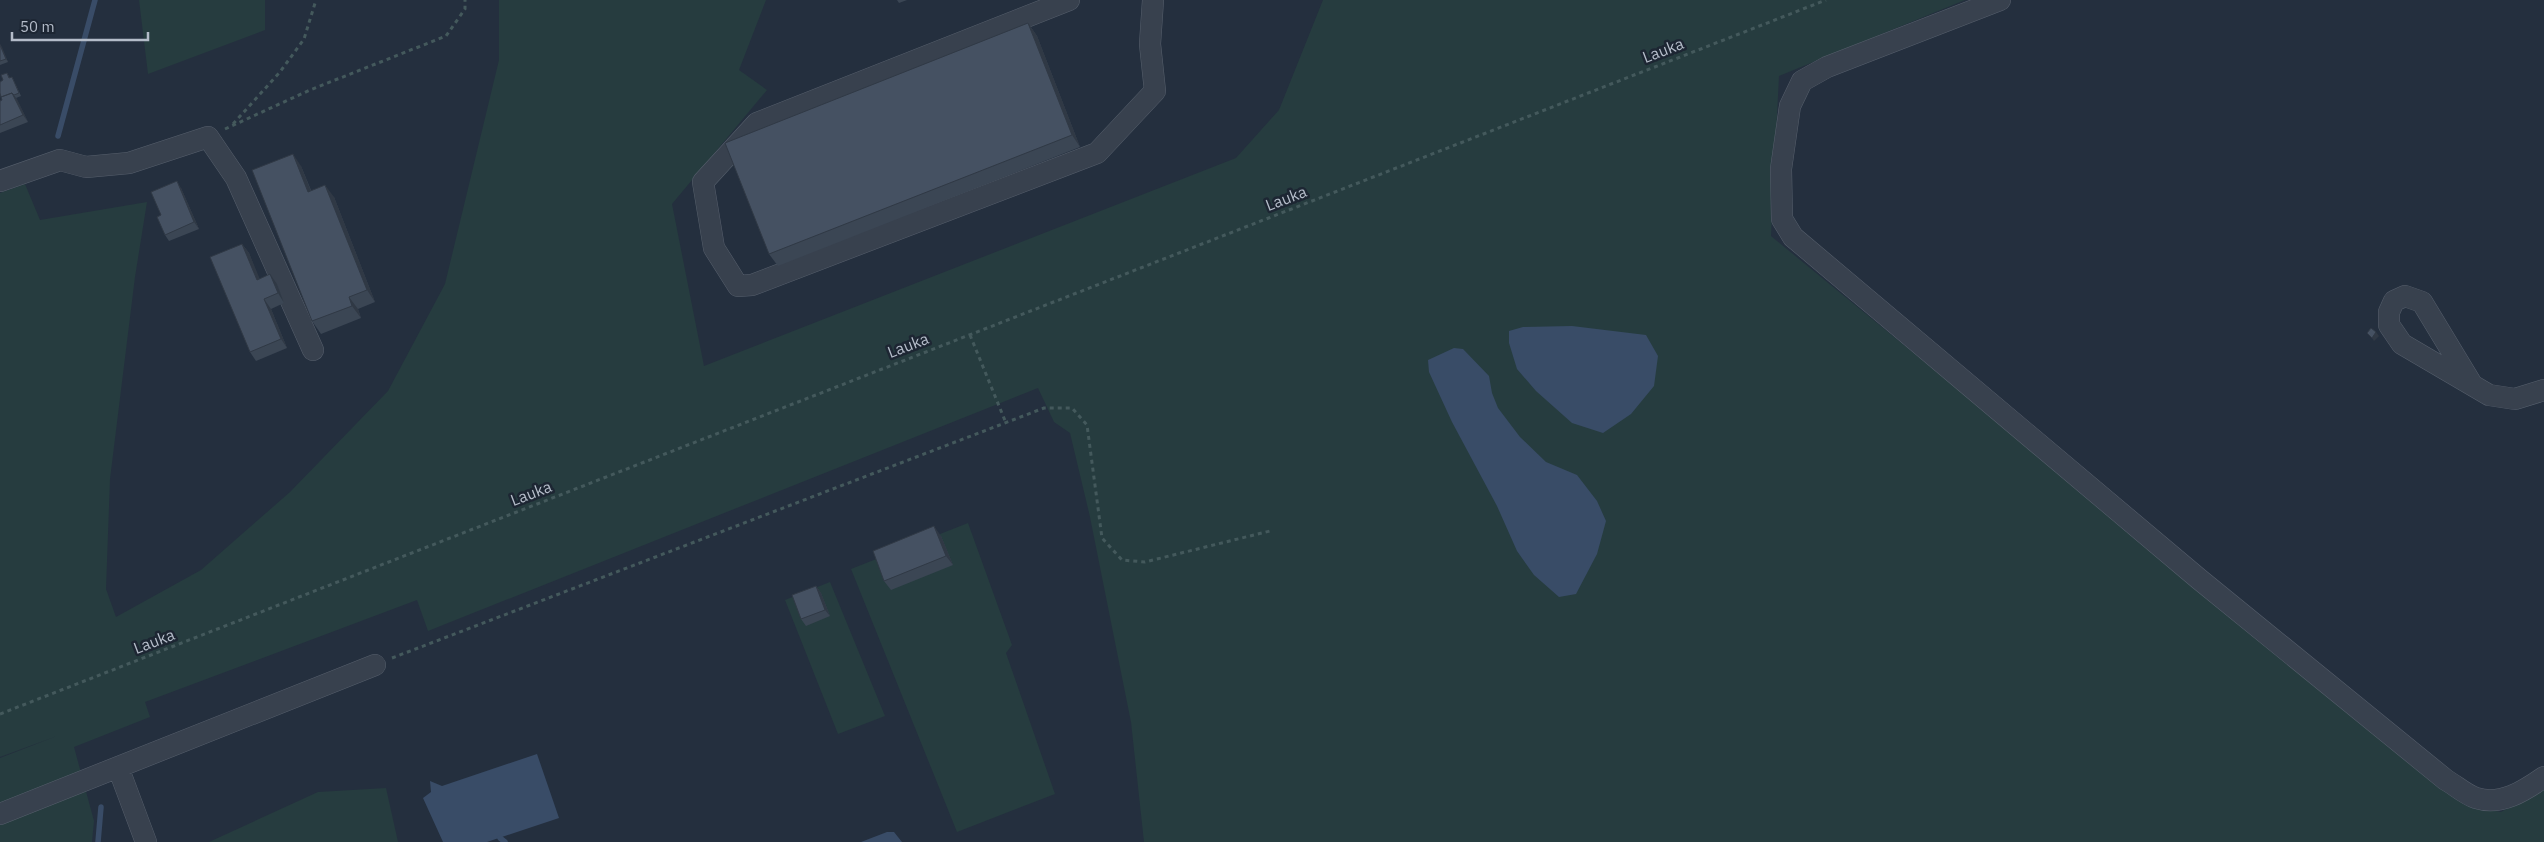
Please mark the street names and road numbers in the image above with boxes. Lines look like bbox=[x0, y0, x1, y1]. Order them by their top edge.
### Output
street label: Lauka bbox=[1640, 33, 1687, 67]
street label: Lauka bbox=[1263, 181, 1310, 215]
street label: Lauka bbox=[885, 328, 932, 362]
street label: Lauka bbox=[508, 476, 555, 510]
street label: Lauka bbox=[131, 624, 178, 658]

